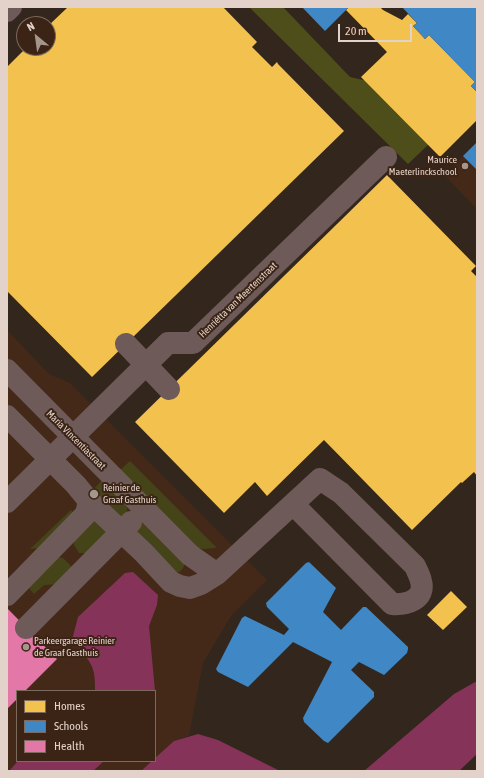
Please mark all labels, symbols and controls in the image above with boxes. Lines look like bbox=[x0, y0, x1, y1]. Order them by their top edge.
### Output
north arrow bbox=[16, 16, 56, 56]
scale bar bbox=[340, 16, 414, 42]
text: N bbox=[25, 20, 36, 33]
text: 20 m bbox=[345, 24, 367, 38]
place label: Maurice Maeterlinckschool bbox=[389, 154, 457, 178]
marker: Maurice Maeterlinckschool bbox=[460, 161, 470, 171]
street label: Henriëtta van Meertenstraat bbox=[197, 260, 279, 340]
street label: Maria Vincentiastraat bbox=[44, 408, 108, 472]
place label: Reinier de Graaf Gasthuis bbox=[103, 482, 156, 506]
marker: Reinier de Graaf Gasthuis bbox=[88, 488, 100, 500]
place label: Parkeergarage Reinier de Graaf Gasthuis bbox=[34, 635, 115, 658]
marker: Parkeergarage Reinier de Graaf Gasthuis bbox=[21, 642, 31, 652]
legend bbox=[16, 690, 156, 762]
text: Homes bbox=[54, 699, 85, 713]
text: Schools bbox=[54, 719, 88, 733]
text: Health bbox=[54, 739, 84, 753]

